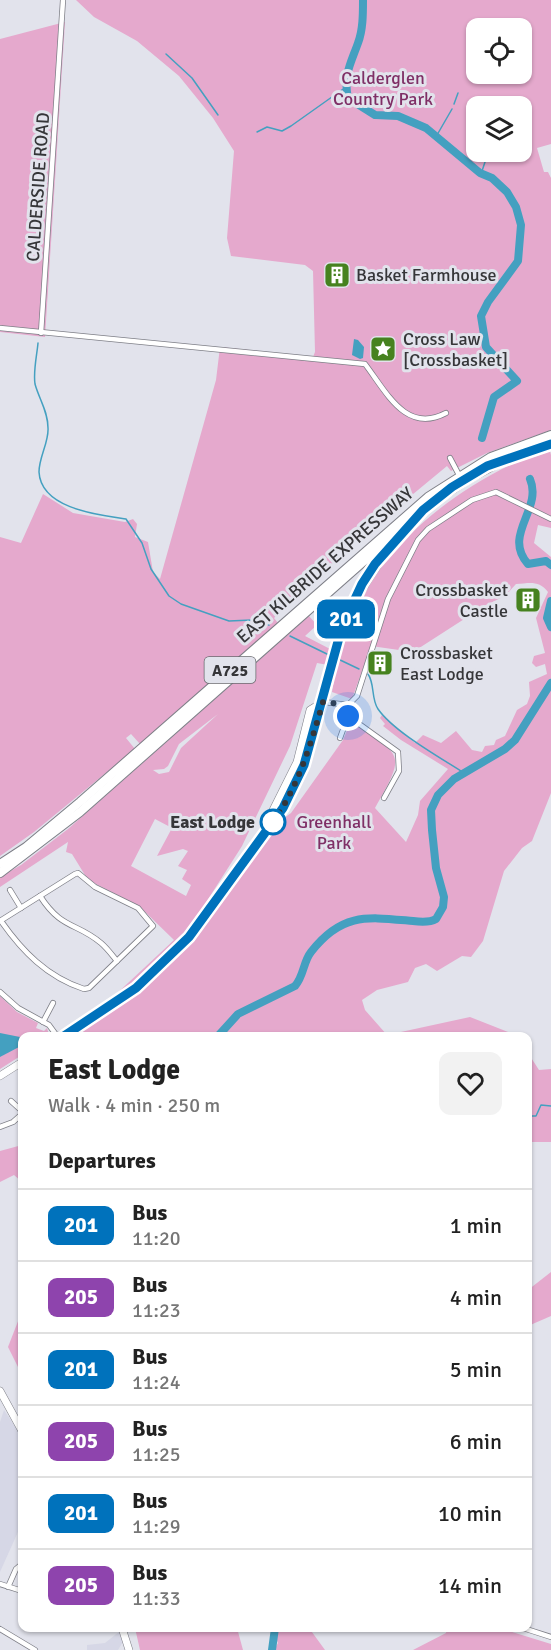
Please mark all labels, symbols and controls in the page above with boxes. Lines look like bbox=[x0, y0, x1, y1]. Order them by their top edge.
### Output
map controls bbox=[466, 18, 532, 162]
button: locate bbox=[466, 18, 532, 84]
park label: Calderglen Country Park bbox=[333, 67, 433, 110]
button: layers bbox=[466, 96, 532, 162]
street label: CALDERSIDE ROAD bbox=[22, 112, 54, 262]
building icon: Basket Farmhouse bbox=[322, 260, 352, 290]
place label: Basket Farmhouse bbox=[356, 264, 497, 286]
place label: Cross Law [Crossbasket] bbox=[403, 328, 508, 371]
place icon: Cross Law [Crossbasket] bbox=[368, 334, 398, 364]
street label: EAST KILBRIDE EXPRESSWAY bbox=[232, 482, 418, 648]
place label: Crossbasket Castle bbox=[415, 579, 508, 622]
building icon: Crossbasket Castle bbox=[513, 585, 543, 615]
line badge: 201 bbox=[312, 600, 380, 638]
text: 201 bbox=[329, 606, 363, 632]
place label: Crossbasket East Lodge bbox=[400, 642, 493, 685]
building icon: Crossbasket East Lodge bbox=[365, 648, 395, 678]
road number: A725 bbox=[204, 657, 256, 683]
your location bbox=[333, 701, 363, 731]
marker: East Lodge bbox=[260, 809, 286, 835]
place label: East Lodge bbox=[170, 811, 255, 833]
park label: Greenhall Park bbox=[297, 811, 372, 854]
button: heart bbox=[439, 1052, 502, 1115]
text: East Lodge bbox=[48, 1053, 180, 1087]
text: Walk · 4 min · 250 m bbox=[48, 1093, 220, 1118]
text: Departures bbox=[48, 1147, 156, 1174]
text: Bus bbox=[132, 1199, 167, 1226]
text: 201 bbox=[64, 1212, 98, 1238]
text: 1 min bbox=[450, 1212, 502, 1239]
text: 11:20 bbox=[132, 1226, 181, 1251]
text: Bus bbox=[132, 1271, 167, 1298]
text: 205 bbox=[64, 1284, 98, 1310]
text: 4 min bbox=[450, 1284, 502, 1311]
text: 11:23 bbox=[132, 1298, 181, 1323]
text: Bus bbox=[132, 1343, 167, 1370]
text: 201 bbox=[64, 1356, 98, 1382]
text: 5 min bbox=[450, 1356, 502, 1383]
text: 11:24 bbox=[132, 1370, 181, 1395]
text: Bus bbox=[132, 1415, 167, 1442]
text: 205 bbox=[64, 1428, 98, 1454]
text: 6 min bbox=[450, 1428, 502, 1455]
text: 11:25 bbox=[132, 1442, 181, 1467]
text: Bus bbox=[132, 1487, 167, 1514]
text: 201 bbox=[64, 1500, 98, 1526]
text: 10 min bbox=[438, 1500, 502, 1527]
text: 11:29 bbox=[132, 1514, 181, 1539]
text: Bus bbox=[132, 1559, 167, 1586]
text: 205 bbox=[64, 1572, 98, 1598]
text: 14 min bbox=[438, 1572, 502, 1599]
text: 11:33 bbox=[132, 1586, 181, 1611]

